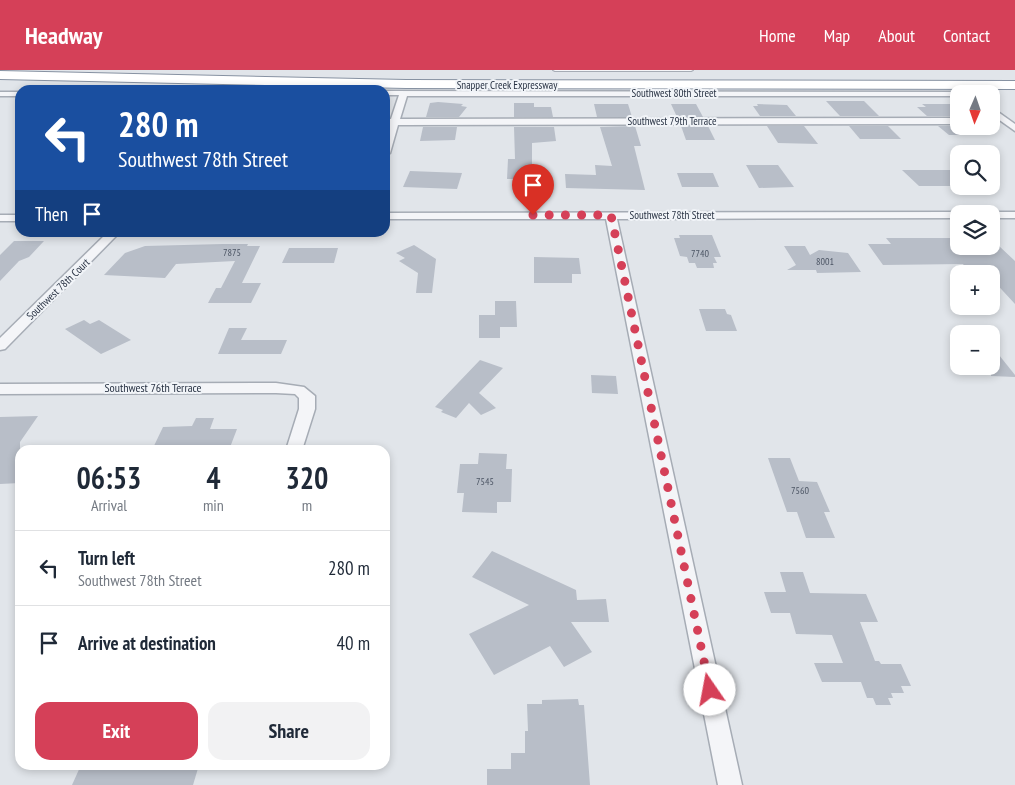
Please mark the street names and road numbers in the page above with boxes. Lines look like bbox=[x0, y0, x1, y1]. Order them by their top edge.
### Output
street label: Snapper Creek Expressway bbox=[457, 78, 558, 92]
street label: Southwest 80th Street bbox=[632, 86, 716, 100]
street label: Southwest 79th Terrace bbox=[628, 114, 717, 128]
street label: Southwest 78th Street bbox=[630, 208, 714, 222]
street label: Southwest 78th Court bbox=[23, 255, 93, 323]
street label: Southwest 76th Terrace bbox=[104, 380, 202, 395]

